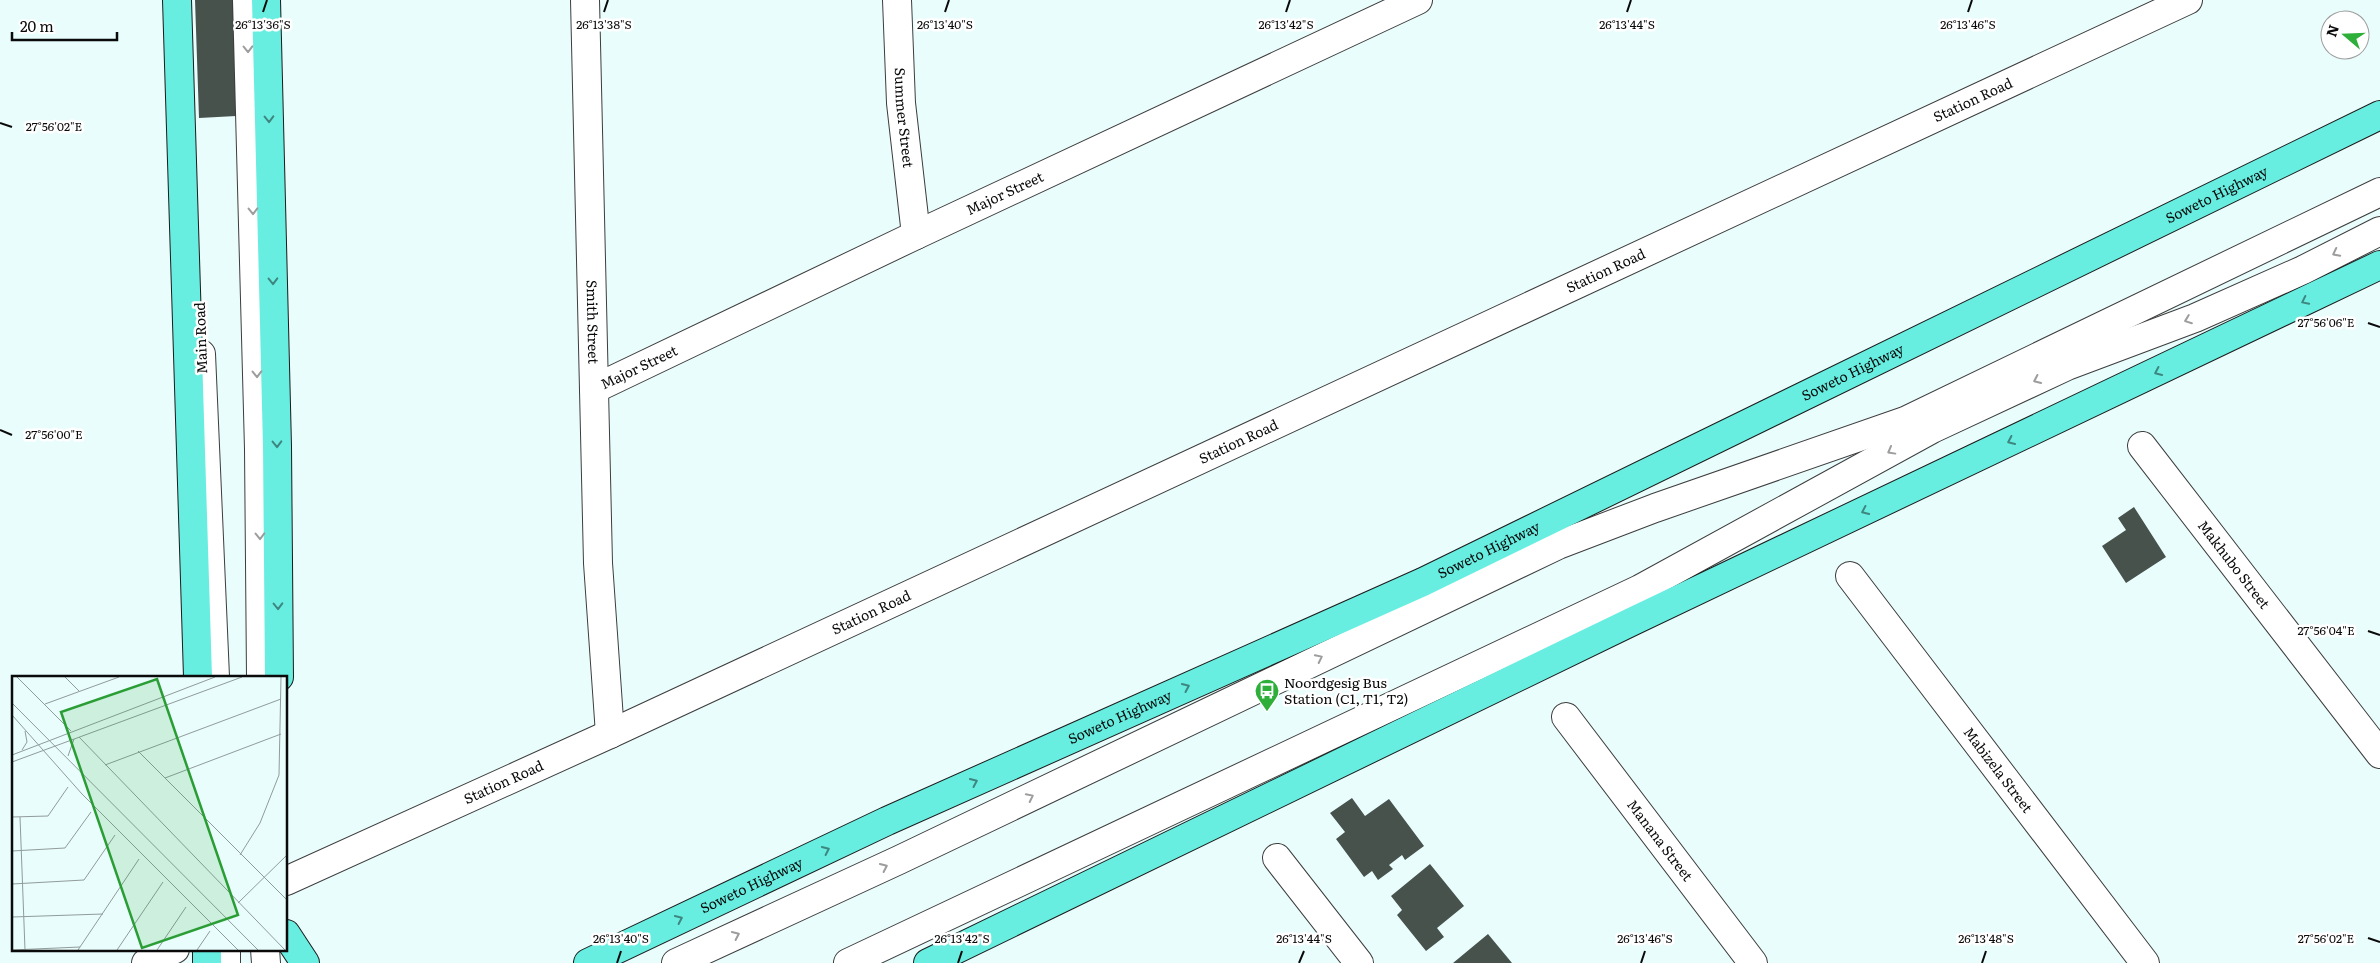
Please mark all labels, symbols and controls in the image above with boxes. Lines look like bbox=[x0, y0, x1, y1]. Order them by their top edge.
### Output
scale bar bbox=[12, 10, 118, 42]
north arrow bbox=[2320, 10, 2370, 60]
text: 20 m bbox=[20, 14, 54, 37]
text: 26°13'36"S bbox=[235, 15, 291, 33]
text: 26°13'38"S bbox=[576, 15, 632, 33]
text: 26°13'40"S bbox=[917, 15, 973, 33]
text: 26°13'42"S bbox=[1258, 15, 1314, 33]
text: 26°13'44"S bbox=[1599, 15, 1655, 33]
text: 26°13'46"S bbox=[1940, 15, 1996, 33]
text: N bbox=[2320, 21, 2343, 39]
one-way arrow bbox=[243, 45, 254, 53]
street label: Summer Street bbox=[891, 67, 919, 169]
street label: Station Road bbox=[1930, 72, 2016, 126]
one-way arrow bbox=[263, 115, 274, 123]
text: 27°56'02"E bbox=[26, 117, 83, 135]
street label: Soweto Highway bbox=[2162, 160, 2272, 227]
street label: Major Street bbox=[963, 166, 1047, 219]
one-way arrow bbox=[247, 207, 258, 215]
street label: Station Road bbox=[1562, 243, 1649, 297]
one-way arrow bbox=[2333, 247, 2342, 257]
one-way arrow bbox=[267, 277, 278, 285]
street label: Smith Street bbox=[582, 280, 604, 364]
one-way arrow bbox=[2301, 295, 2310, 306]
street label: Main Road bbox=[189, 301, 211, 374]
text: 27°56'06"E bbox=[2297, 313, 2355, 331]
one-way arrow bbox=[2185, 314, 2193, 324]
street label: Soweto Highway bbox=[1798, 338, 1908, 405]
street label: Major Street bbox=[597, 339, 681, 393]
one-way arrow bbox=[2154, 365, 2163, 376]
one-way arrow bbox=[252, 370, 262, 378]
one-way arrow bbox=[2033, 374, 2042, 384]
street label: Station Road bbox=[1195, 413, 1281, 468]
text: 27°56'00"E bbox=[25, 425, 83, 443]
one-way arrow bbox=[2007, 435, 2016, 446]
one-way arrow bbox=[271, 440, 282, 448]
one-way arrow bbox=[1888, 445, 1897, 455]
one-way arrow bbox=[1861, 505, 1870, 515]
street label: Soweto Highway bbox=[1434, 515, 1544, 582]
street label: Makhubo Street bbox=[2194, 516, 2275, 613]
one-way arrow bbox=[255, 532, 265, 540]
street label: Station Road bbox=[828, 584, 914, 639]
one-way arrow bbox=[273, 602, 283, 610]
text: 27°56'04"E bbox=[2297, 621, 2355, 639]
one-way arrow bbox=[1314, 654, 1323, 665]
place label: Noordgesig Bus Station (C1, T1, T2) bbox=[1284, 672, 1408, 708]
inset map bbox=[12, 676, 288, 950]
bus stop icon: Noordgesig Bus Station (C1, T1, T2) bbox=[1254, 678, 1280, 712]
one-way arrow bbox=[1181, 683, 1190, 694]
street label: Soweto Highway bbox=[1064, 684, 1175, 748]
street label: Mabizela Street bbox=[1960, 722, 2038, 817]
street label: Station Road bbox=[460, 754, 547, 808]
one-way arrow bbox=[969, 778, 978, 788]
one-way arrow bbox=[1025, 793, 1034, 803]
street label: Manana Street bbox=[1623, 795, 1698, 885]
one-way arrow bbox=[821, 845, 830, 856]
street label: Soweto Highway bbox=[696, 851, 807, 917]
one-way arrow bbox=[879, 863, 888, 874]
one-way arrow bbox=[674, 915, 683, 926]
text: 26°13'40"S bbox=[593, 929, 649, 947]
text: 26°13'42"S bbox=[934, 929, 990, 947]
text: 26°13'44"S bbox=[1276, 929, 1332, 947]
text: 26°13'46"S bbox=[1617, 929, 1673, 947]
text: 26°13'48"S bbox=[1958, 929, 2014, 947]
text: 27°56'02"E bbox=[2298, 929, 2355, 947]
one-way arrow bbox=[731, 931, 740, 942]

